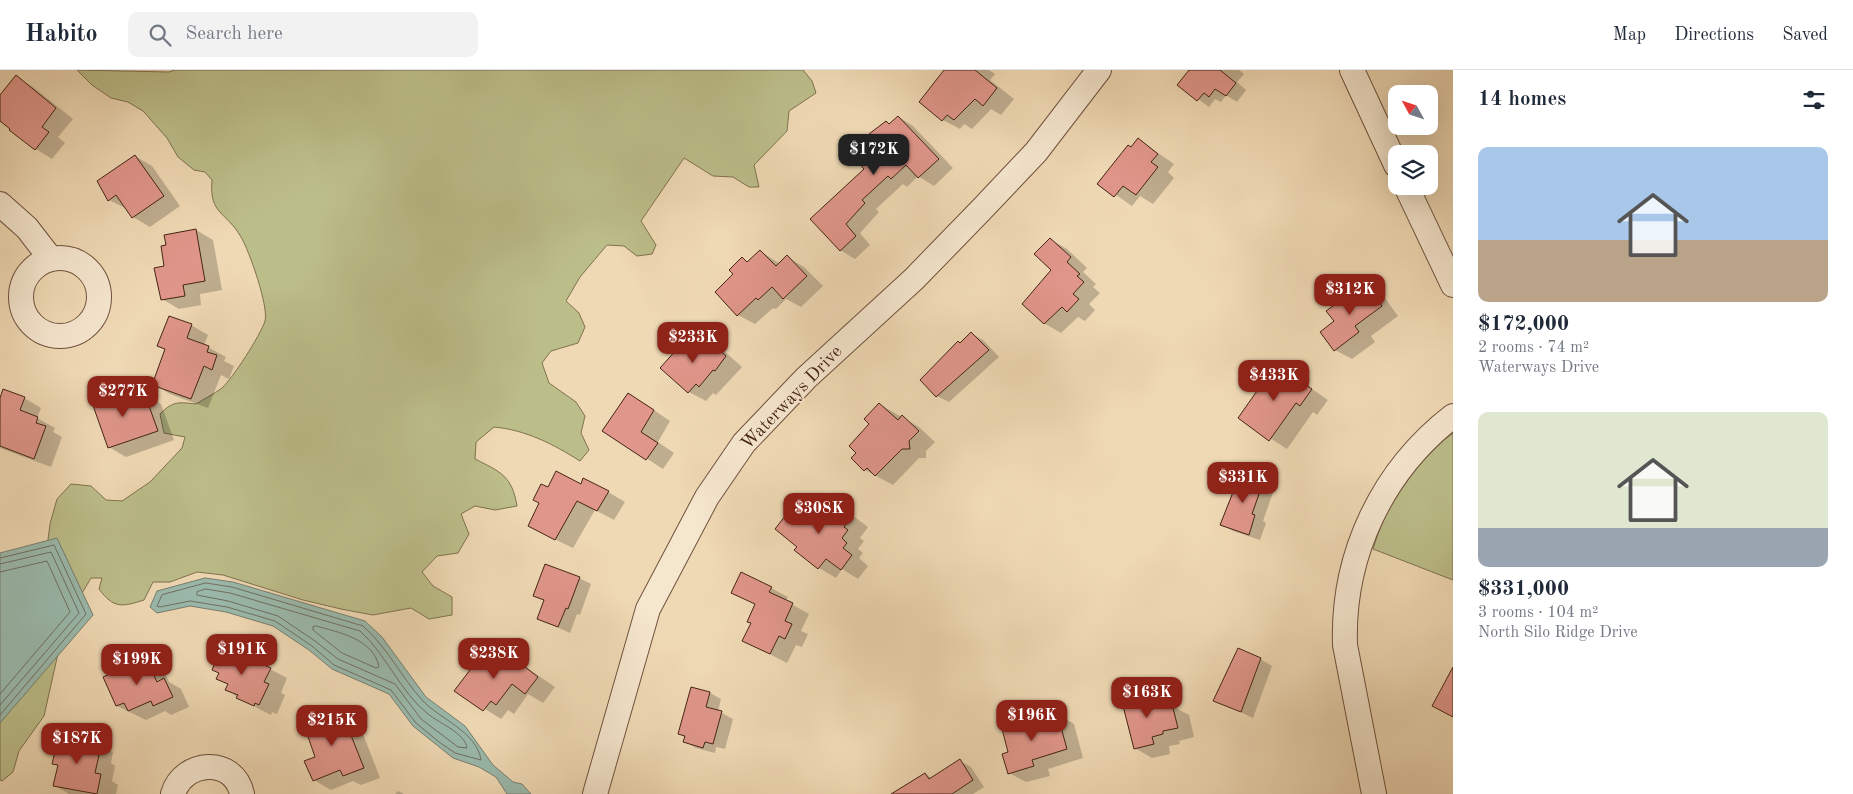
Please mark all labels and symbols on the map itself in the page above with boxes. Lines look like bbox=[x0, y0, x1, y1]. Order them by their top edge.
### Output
north arrow bbox=[1388, 85, 1438, 135]
pin: $172K bbox=[839, 134, 909, 176]
pin: $312K bbox=[1315, 274, 1385, 316]
pin: $233K bbox=[658, 322, 728, 364]
street label: Waterways Drive bbox=[738, 342, 846, 453]
pin: $433K bbox=[1239, 360, 1309, 402]
pin: $277K bbox=[88, 376, 158, 418]
pin: $331K bbox=[1208, 462, 1278, 504]
pin: $308K bbox=[784, 492, 854, 535]
pin: $191K bbox=[207, 634, 277, 676]
pin: $238K bbox=[459, 638, 529, 680]
pin: $199K bbox=[102, 644, 172, 686]
pin: $163K bbox=[1112, 676, 1182, 719]
pin: $196K bbox=[997, 700, 1067, 742]
pin: $215K bbox=[297, 704, 367, 747]
pin: $187K bbox=[42, 722, 112, 765]

